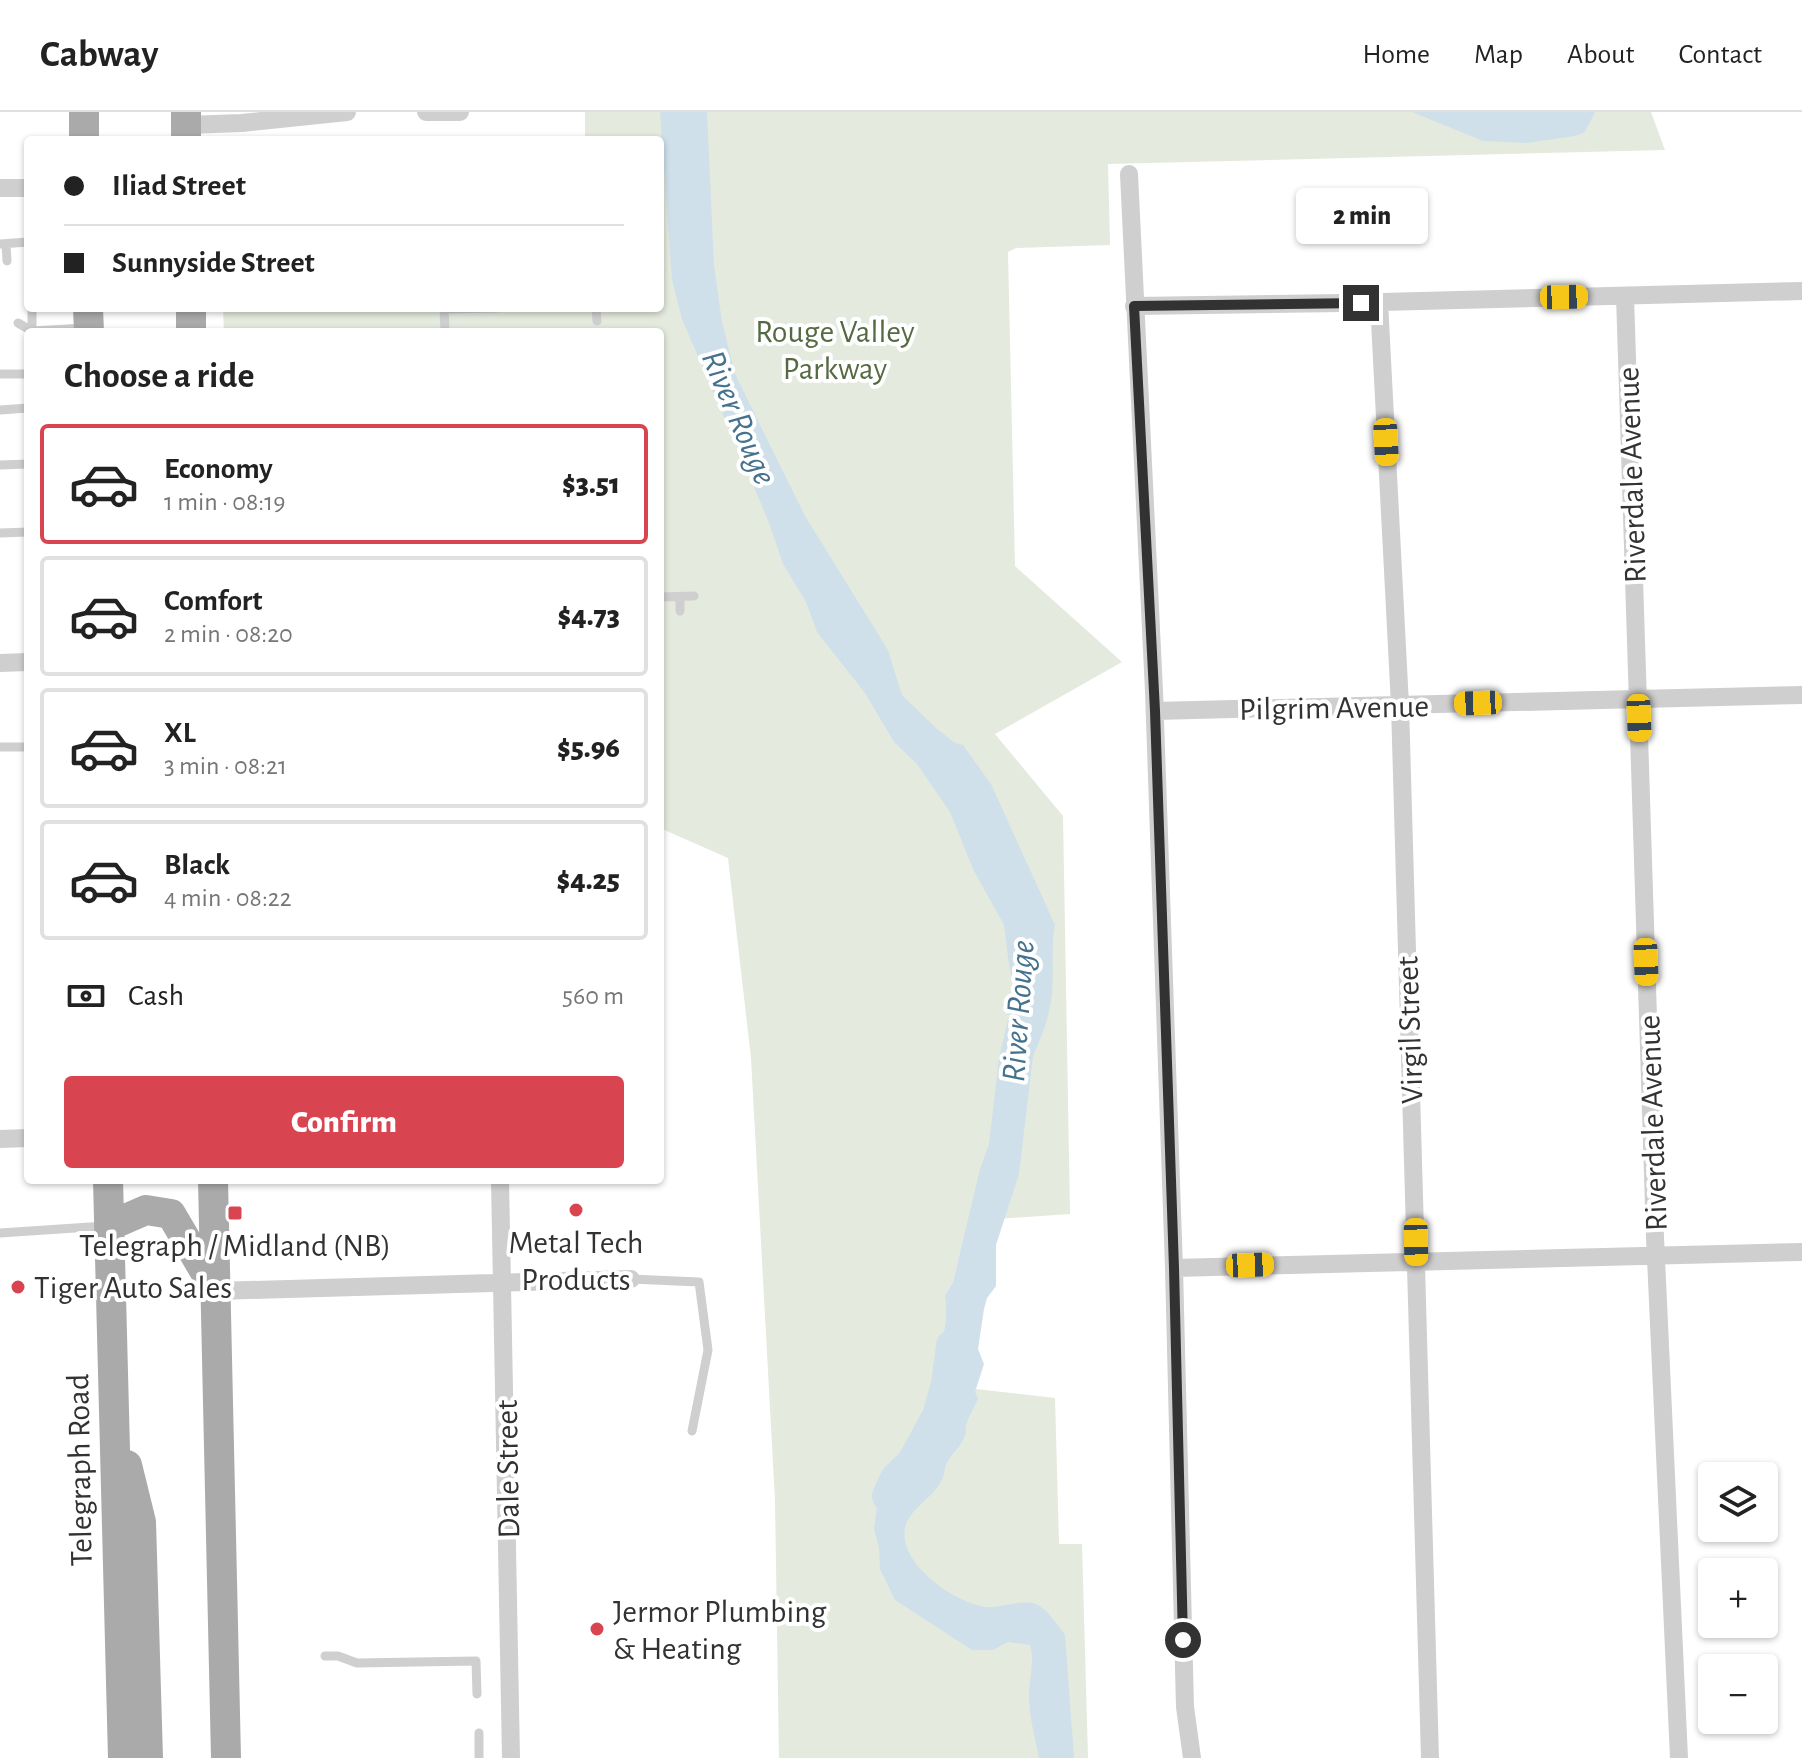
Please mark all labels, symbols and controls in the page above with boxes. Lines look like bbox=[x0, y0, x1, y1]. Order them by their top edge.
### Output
text: Cabway bbox=[40, 36, 158, 74]
text: Home bbox=[1363, 41, 1430, 69]
text: Map bbox=[1474, 41, 1523, 69]
text: About bbox=[1567, 41, 1635, 69]
text: Contact bbox=[1679, 41, 1762, 69]
text: Iliad Street bbox=[112, 171, 246, 201]
callout: 2 min bbox=[1295, 187, 1427, 243]
text: 2 min bbox=[1333, 203, 1391, 229]
text: Sunnyside Street bbox=[112, 248, 315, 278]
route end bbox=[1343, 285, 1379, 321]
car bbox=[1540, 285, 1588, 309]
park label: Rouge Valley Parkway bbox=[755, 316, 915, 385]
water label: River Rouge bbox=[695, 346, 782, 490]
text: Choose a ride bbox=[64, 358, 254, 394]
street label: Riverdale Avenue bbox=[1612, 366, 1652, 584]
car bbox=[1373, 417, 1399, 467]
icon: car bbox=[68, 448, 140, 520]
text: Economy bbox=[164, 454, 273, 484]
text: $3.51 bbox=[562, 469, 620, 499]
text: 1 min · 08:19 bbox=[164, 489, 285, 515]
icon: car bbox=[68, 580, 140, 652]
text: Comfort bbox=[164, 586, 263, 616]
text: $4.73 bbox=[558, 601, 620, 631]
text: 2 min · 08:20 bbox=[164, 621, 293, 647]
street label: Pilgrim Avenue bbox=[1239, 690, 1429, 726]
car bbox=[1454, 690, 1502, 716]
car bbox=[1626, 694, 1652, 742]
icon: car bbox=[68, 712, 140, 784]
text: XL bbox=[164, 718, 196, 748]
text: $5.96 bbox=[557, 733, 620, 763]
text: 3 min · 08:21 bbox=[164, 753, 287, 779]
icon: car bbox=[68, 844, 140, 916]
text: Black bbox=[164, 850, 230, 880]
text: $4.25 bbox=[556, 865, 620, 895]
text: 4 min · 08:22 bbox=[164, 885, 292, 911]
car bbox=[1633, 938, 1659, 986]
water label: River Rouge bbox=[997, 939, 1041, 1083]
street label: Virgil Street bbox=[1391, 955, 1429, 1104]
icon: cash bbox=[64, 974, 108, 1018]
text: Cash bbox=[128, 981, 184, 1011]
text: 560 m bbox=[562, 983, 624, 1009]
street label: Riverdale Avenue bbox=[1633, 1014, 1673, 1232]
button: Confirm bbox=[64, 1076, 624, 1168]
marker: Metal Tech Products bbox=[567, 1201, 585, 1219]
marker: Telegraph / Midland (NB) bbox=[226, 1204, 244, 1222]
car bbox=[1404, 1218, 1428, 1266]
place label: Metal Tech Products bbox=[509, 1227, 643, 1296]
place label: Telegraph / Midland (NB) bbox=[79, 1230, 391, 1262]
car bbox=[1226, 1252, 1274, 1278]
place label: Tiger Auto Sales bbox=[34, 1272, 232, 1304]
marker: Tiger Auto Sales bbox=[9, 1278, 27, 1296]
street label: Telegraph Road bbox=[62, 1373, 98, 1567]
street label: Dale Street bbox=[491, 1399, 525, 1539]
map controls bbox=[1698, 1462, 1778, 1734]
button: layers bbox=[1698, 1462, 1778, 1542]
button: + bbox=[1698, 1558, 1778, 1638]
place label: Jermor Plumbing & Heating bbox=[613, 1596, 827, 1665]
marker: Jermor Plumbing & Heating bbox=[588, 1620, 606, 1638]
route start bbox=[1165, 1622, 1201, 1658]
button: − bbox=[1698, 1654, 1778, 1734]

